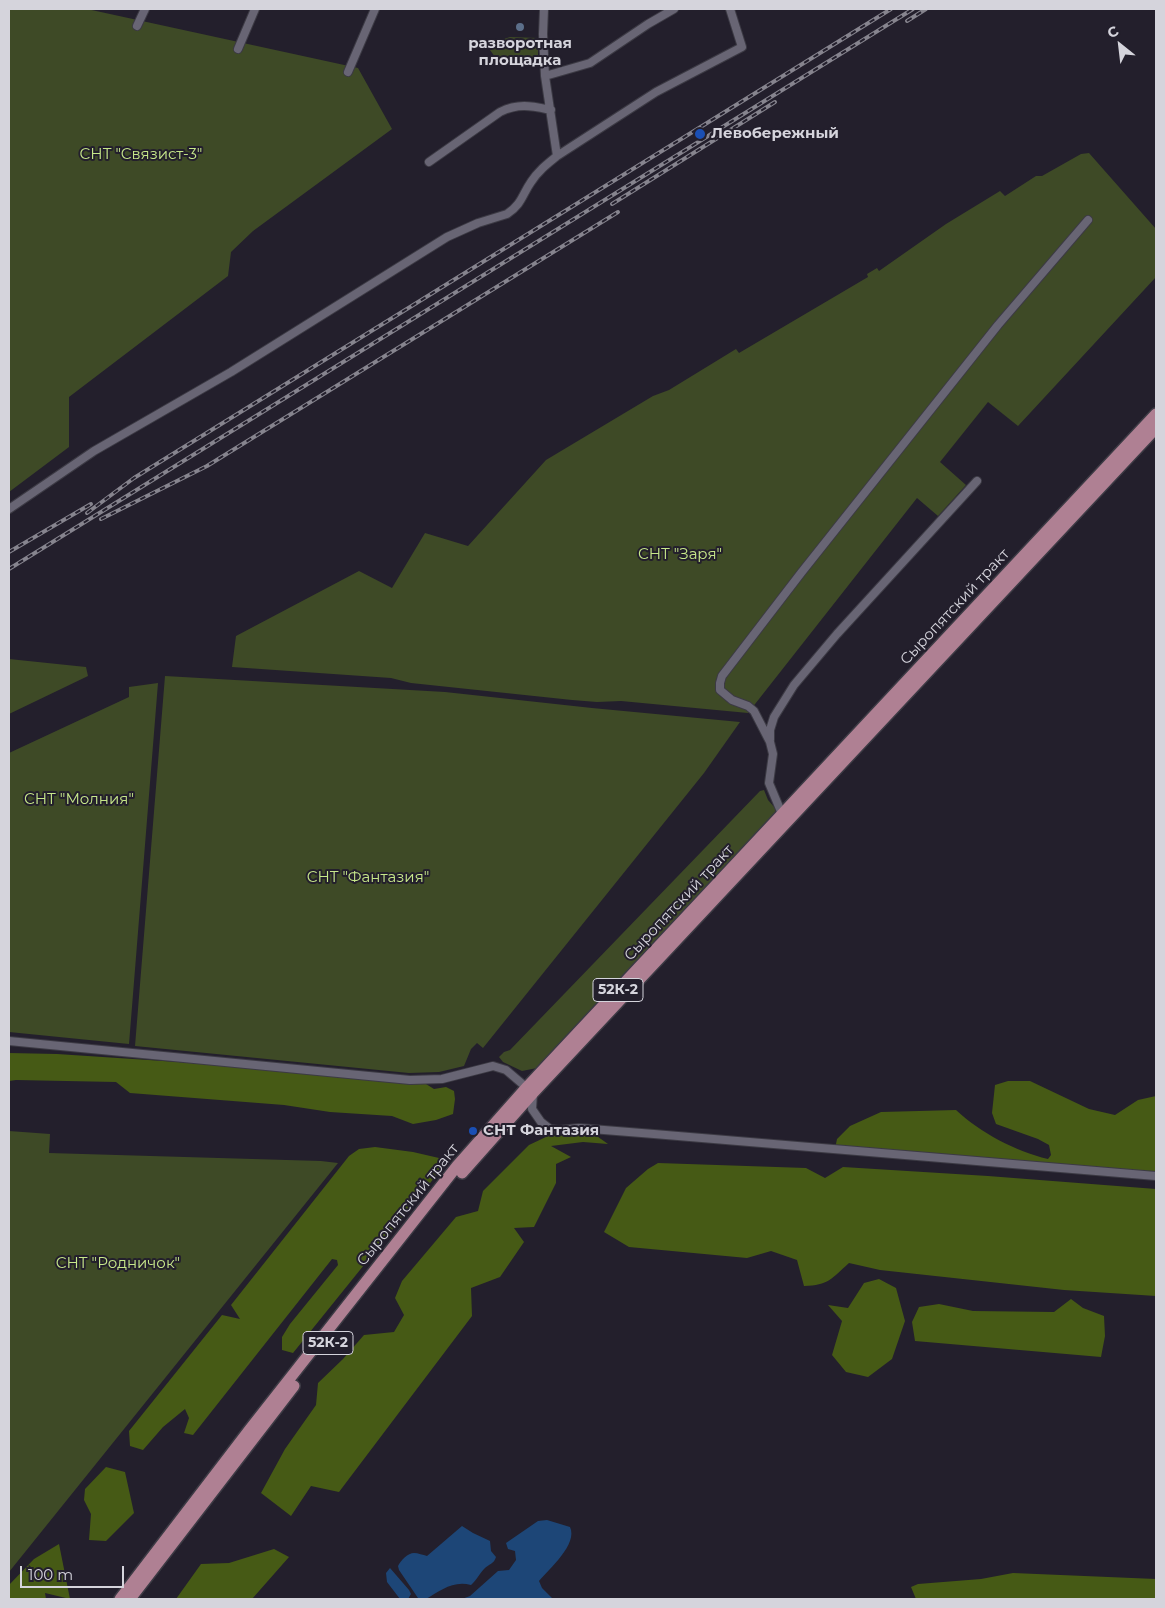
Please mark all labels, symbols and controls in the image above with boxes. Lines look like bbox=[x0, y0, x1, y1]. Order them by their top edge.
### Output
north arrow bbox=[1095, 20, 1145, 70]
marker: разворотная площадка bbox=[514, 21, 526, 33]
text: С bbox=[1104, 22, 1122, 42]
place label: разворотная площадка bbox=[468, 35, 572, 70]
place label: Левобережный bbox=[711, 125, 839, 143]
marker: Левобережный bbox=[693, 127, 707, 141]
park label: СНТ "Связист-3" bbox=[80, 146, 202, 164]
street label: Сыропятский тракт bbox=[897, 545, 1013, 669]
park label: СНТ "Заря" bbox=[638, 546, 722, 564]
park label: СНТ "Молния" bbox=[24, 791, 134, 809]
street label: Сыропятский тракт bbox=[621, 841, 737, 965]
park label: СНТ "Фантазия" bbox=[307, 869, 429, 887]
road number: 52К-2 bbox=[593, 978, 643, 1002]
place label: СНТ Фантазия bbox=[483, 1122, 599, 1140]
marker: СНТ Фантазия bbox=[467, 1125, 479, 1137]
street label: Сыропятский тракт bbox=[353, 1140, 463, 1270]
park label: СНТ "Родничок" bbox=[56, 1255, 180, 1273]
road number: 52К-2 bbox=[303, 1332, 353, 1355]
scale bar bbox=[22, 1556, 126, 1588]
text: 100 m bbox=[28, 1565, 73, 1584]

